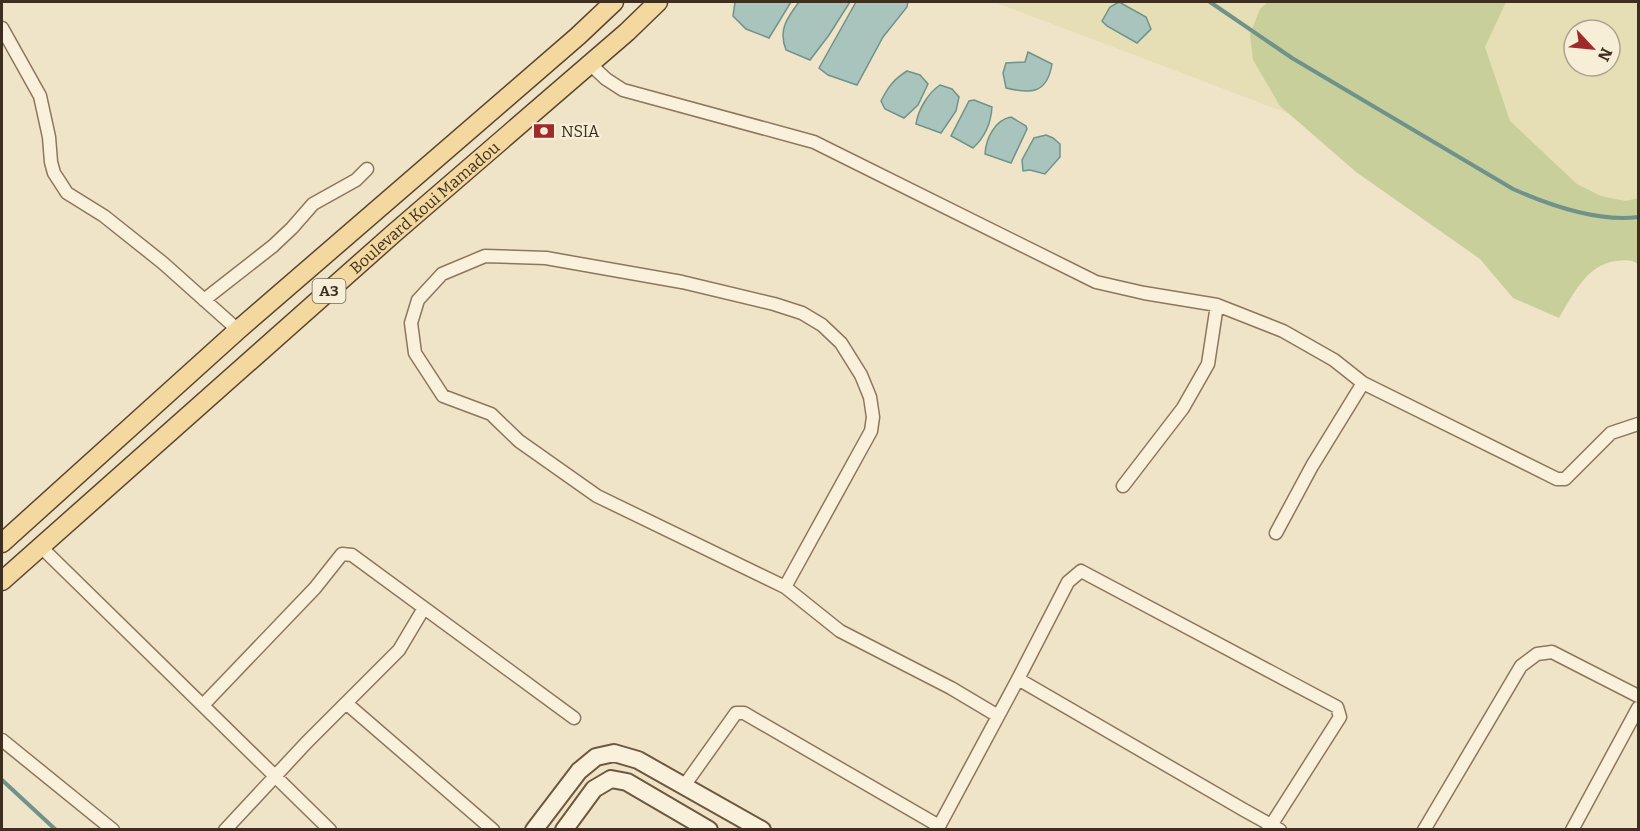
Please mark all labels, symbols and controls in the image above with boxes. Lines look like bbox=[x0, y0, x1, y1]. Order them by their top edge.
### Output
north arrow bbox=[1562, 18, 1622, 78]
text: N bbox=[1594, 45, 1616, 64]
bank icon: NSIA bbox=[532, 119, 556, 143]
place label: NSIA bbox=[561, 122, 600, 141]
street label: Boulevard Koui Mamadou bbox=[346, 137, 503, 277]
road number: A3 bbox=[312, 279, 346, 303]

